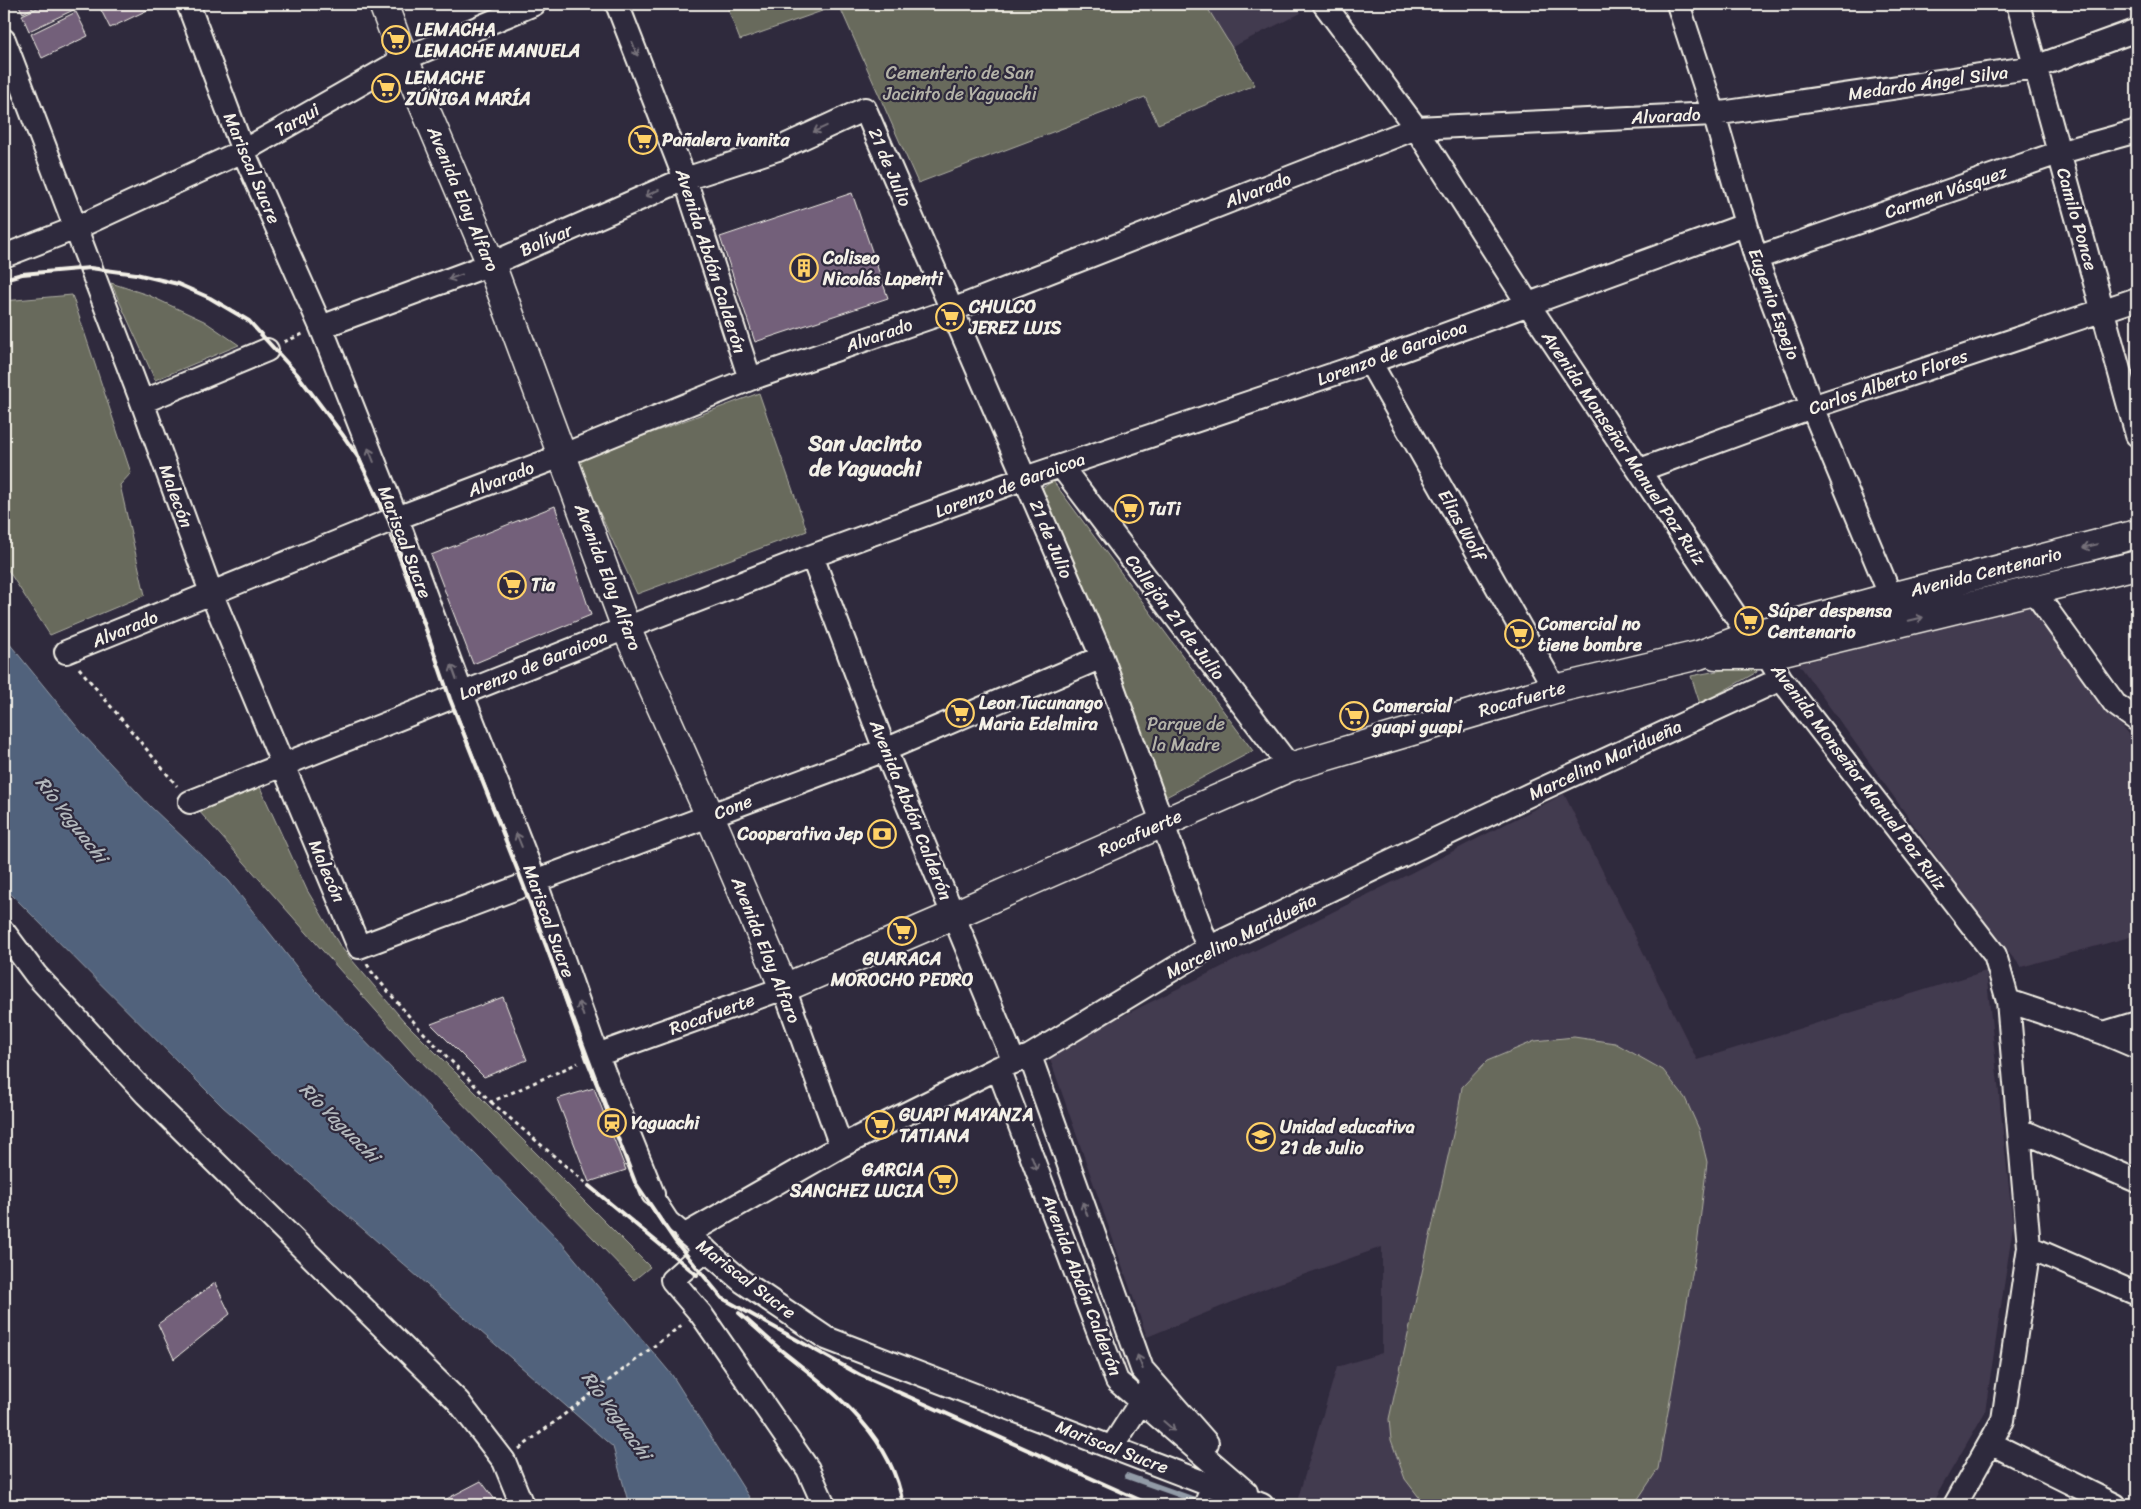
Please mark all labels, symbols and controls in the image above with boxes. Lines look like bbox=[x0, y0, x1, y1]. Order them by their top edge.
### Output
place label: LEMACHA LEMACHE MANUELA bbox=[415, 14, 580, 67]
supermarket icon: LEMACHA LEMACHE MANUELA bbox=[381, 25, 411, 55]
one-way arrow bbox=[630, 41, 640, 56]
street label: Medardo Ángel Silva bbox=[1846, 56, 2010, 110]
park label: Cementerio de San Jacinto de Yaguachi bbox=[882, 57, 1038, 110]
place label: LEMACHE ZÚÑIGA MARÍA bbox=[404, 62, 531, 115]
supermarket icon: LEMACHE ZÚÑIGA MARÍA bbox=[371, 73, 401, 103]
street label: Tarqui bbox=[268, 94, 327, 146]
street label: Alvarado bbox=[1630, 98, 1701, 134]
street label: Mariscal Sucre bbox=[214, 107, 290, 229]
street label: Avenida Eloy Alfaro bbox=[417, 120, 508, 277]
street label: 21 de Julio bbox=[859, 122, 921, 212]
place label: Pañalera ivanita bbox=[662, 124, 791, 156]
supermarket icon: Pañalera ivanita bbox=[628, 125, 658, 155]
one-way arrow bbox=[813, 125, 828, 135]
street label: Carmen Vásquez bbox=[1880, 156, 2012, 228]
street label: Alvarado bbox=[1219, 163, 1296, 218]
street label: Avenida Abdón Calderón bbox=[666, 164, 756, 358]
street label: Camilo Ponce bbox=[2047, 164, 2107, 274]
one-way arrow bbox=[645, 188, 660, 198]
street label: Bolívar bbox=[514, 213, 579, 266]
place label: Coliseo Nicolás Lapenti bbox=[822, 242, 944, 295]
street label: Eugenio Espejo bbox=[1739, 243, 1809, 365]
building icon: Coliseo Nicolás Lapenti bbox=[789, 253, 819, 283]
one-way arrow bbox=[448, 273, 463, 282]
place label: CHULCO JEREZ LUIS bbox=[968, 291, 1062, 344]
supermarket icon: CHULCO JEREZ LUIS bbox=[935, 302, 965, 332]
street label: Alvarado bbox=[840, 309, 917, 362]
street label: Lorenzo de Garaicoa bbox=[1312, 311, 1472, 395]
street label: Avenida Monseñor Manuel Paz Ruiz bbox=[1532, 323, 1715, 573]
street label: Carlos Alberto Flores bbox=[1804, 340, 1973, 424]
district label: San Jacinto de Yaguachi bbox=[807, 424, 923, 488]
street label: Lorenzo de Garaicoa bbox=[930, 443, 1090, 527]
one-way arrow bbox=[366, 447, 375, 462]
street label: Alvarado bbox=[462, 452, 539, 507]
street label: Malecón bbox=[150, 460, 202, 533]
street label: Mariscal Sucre bbox=[369, 481, 441, 603]
street label: Elias Wolf bbox=[1429, 483, 1496, 569]
place label: TuTi bbox=[1148, 493, 1182, 525]
street label: 21 de Julio bbox=[1020, 494, 1082, 584]
supermarket icon: TuTi bbox=[1114, 494, 1144, 524]
street label: Avenida Eloy Alfaro bbox=[565, 498, 651, 656]
street label: Avenida Centenario bbox=[1906, 538, 2065, 607]
one-way arrow bbox=[2082, 542, 2098, 551]
street label: Callejón 21 de Julio bbox=[1116, 547, 1234, 687]
place label: Tia bbox=[531, 569, 556, 601]
supermarket icon: Tia bbox=[497, 570, 527, 600]
place label: Súper despensa Centenario bbox=[1767, 595, 1892, 648]
street label: Alvarado bbox=[86, 601, 163, 657]
supermarket icon: Súper despensa Centenario bbox=[1734, 606, 1764, 636]
place label: Comercial no tiene bombre bbox=[1537, 608, 1643, 661]
one-way arrow bbox=[1908, 614, 1924, 623]
supermarket icon: Comercial no tiene bombre bbox=[1504, 619, 1534, 649]
street label: Lorenzo de Garaicoa bbox=[454, 621, 612, 709]
street label: Avenida Monseñor Manuel Paz Ruiz bbox=[1762, 656, 1956, 898]
one-way arrow bbox=[449, 665, 458, 680]
street label: Rocafuerte bbox=[1475, 671, 1569, 727]
place label: Leon Tucunango Maria Edelmira bbox=[978, 687, 1103, 740]
place label: Comercial guapi guapi bbox=[1371, 690, 1463, 743]
supermarket icon: Leon Tucunango Maria Edelmira bbox=[945, 698, 975, 728]
supermarket icon: Comercial guapi guapi bbox=[1339, 701, 1369, 731]
park label: Parque de la Madre bbox=[1147, 708, 1225, 761]
street label: Marcelino Maridueña bbox=[1523, 710, 1687, 810]
street label: Avenida Abdón Calderón bbox=[860, 714, 962, 905]
water label: Río Yaguachi bbox=[27, 768, 119, 873]
street label: Cone bbox=[709, 785, 757, 829]
street label: Rocafuerte bbox=[1093, 800, 1187, 866]
place label: Cooperativa Jep bbox=[736, 818, 863, 850]
bank icon: Cooperativa Jep bbox=[867, 819, 897, 849]
one-way arrow bbox=[514, 832, 523, 847]
street label: Malecón bbox=[299, 834, 355, 908]
street label: Mariscal Sucre bbox=[514, 860, 584, 982]
street label: Avenida Eloy Alfaro bbox=[722, 871, 810, 1028]
street label: Marcelino Maridueña bbox=[1160, 884, 1322, 988]
supermarket icon: GUARACA MOROCHO PEDRO bbox=[887, 916, 917, 946]
place label: GUARACA MOROCHO PEDRO bbox=[830, 943, 974, 996]
street label: Rocafuerte bbox=[665, 984, 759, 1044]
one-way arrow bbox=[575, 1001, 585, 1017]
water label: Río Yaguachi bbox=[291, 1074, 391, 1173]
place label: GUAPI MAYANZA TATIANA bbox=[898, 1099, 1034, 1152]
place label: Yaguachi bbox=[631, 1107, 700, 1139]
station icon: Yaguachi bbox=[597, 1108, 627, 1138]
supermarket icon: GUAPI MAYANZA TATIANA bbox=[865, 1110, 895, 1140]
place label: Unidad educativa 21 de Julio bbox=[1279, 1111, 1415, 1164]
school or university icon: Unidad educativa 21 de Julio bbox=[1246, 1122, 1276, 1152]
place label: GARCIA SANCHEZ LUCIA bbox=[789, 1154, 924, 1207]
one-way arrow bbox=[1030, 1154, 1039, 1170]
supermarket icon: GARCIA SANCHEZ LUCIA bbox=[928, 1165, 958, 1195]
street label: Avenida Abdón Calderón bbox=[1032, 1189, 1132, 1381]
one-way arrow bbox=[1080, 1202, 1089, 1217]
street label: Mariscal Sucre bbox=[689, 1230, 803, 1328]
one-way arrow bbox=[1135, 1355, 1144, 1370]
water label: Río Yaguachi bbox=[573, 1364, 663, 1470]
street label: Mariscal Sucre bbox=[1051, 1411, 1173, 1483]
one-way arrow bbox=[1163, 1420, 1176, 1432]

